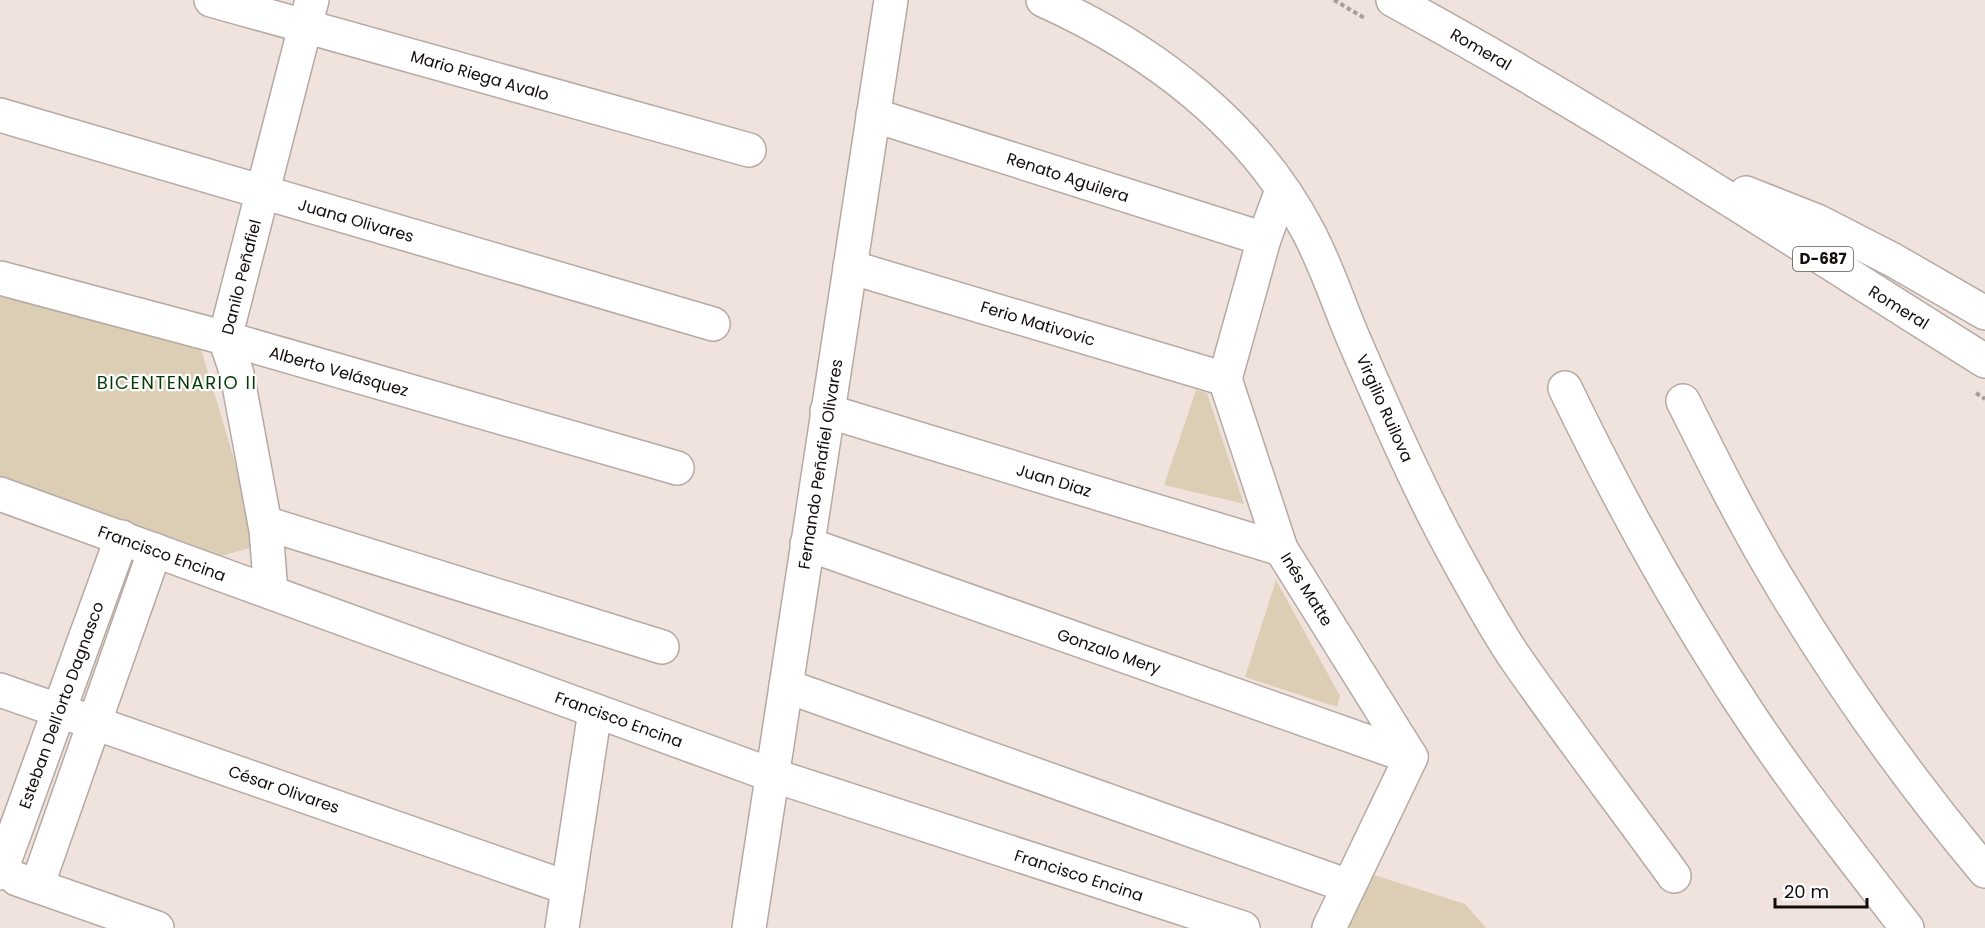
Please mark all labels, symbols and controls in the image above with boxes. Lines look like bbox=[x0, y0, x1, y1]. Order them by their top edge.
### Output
street label: Romeral bbox=[1446, 23, 1516, 76]
street label: Mario Riega Avalo bbox=[408, 45, 552, 106]
street label: Renato Aguilera bbox=[1004, 147, 1132, 208]
street label: Juana Olivares bbox=[295, 193, 416, 248]
street label: Danilo Peñafiel bbox=[216, 217, 267, 337]
road number: D-687 bbox=[1793, 247, 1853, 271]
street label: Romeral bbox=[1864, 280, 1933, 335]
street label: Ferio Mativovic bbox=[978, 295, 1098, 352]
street label: Alberto Velásquez bbox=[267, 341, 411, 402]
street label: Virgilio Ruilova bbox=[1351, 351, 1419, 466]
street label: Fernando Peñafiel Olivares bbox=[793, 357, 848, 571]
district label: BICENTENARIO II bbox=[97, 370, 257, 395]
street label: Juan Diaz bbox=[1013, 458, 1094, 503]
street label: Francisco Encina bbox=[95, 520, 229, 587]
street label: Inés Matte bbox=[1275, 548, 1338, 631]
street label: Esteban Dell'orto Dagnasco bbox=[13, 598, 110, 812]
street label: Gonzalo Mery bbox=[1054, 623, 1164, 680]
street label: Francisco Encina bbox=[552, 686, 686, 753]
street label: César Olivares bbox=[225, 760, 343, 819]
street label: Francisco Encina bbox=[1011, 844, 1146, 907]
scale bar bbox=[1775, 871, 1866, 909]
text: 20 m bbox=[1784, 879, 1829, 904]

